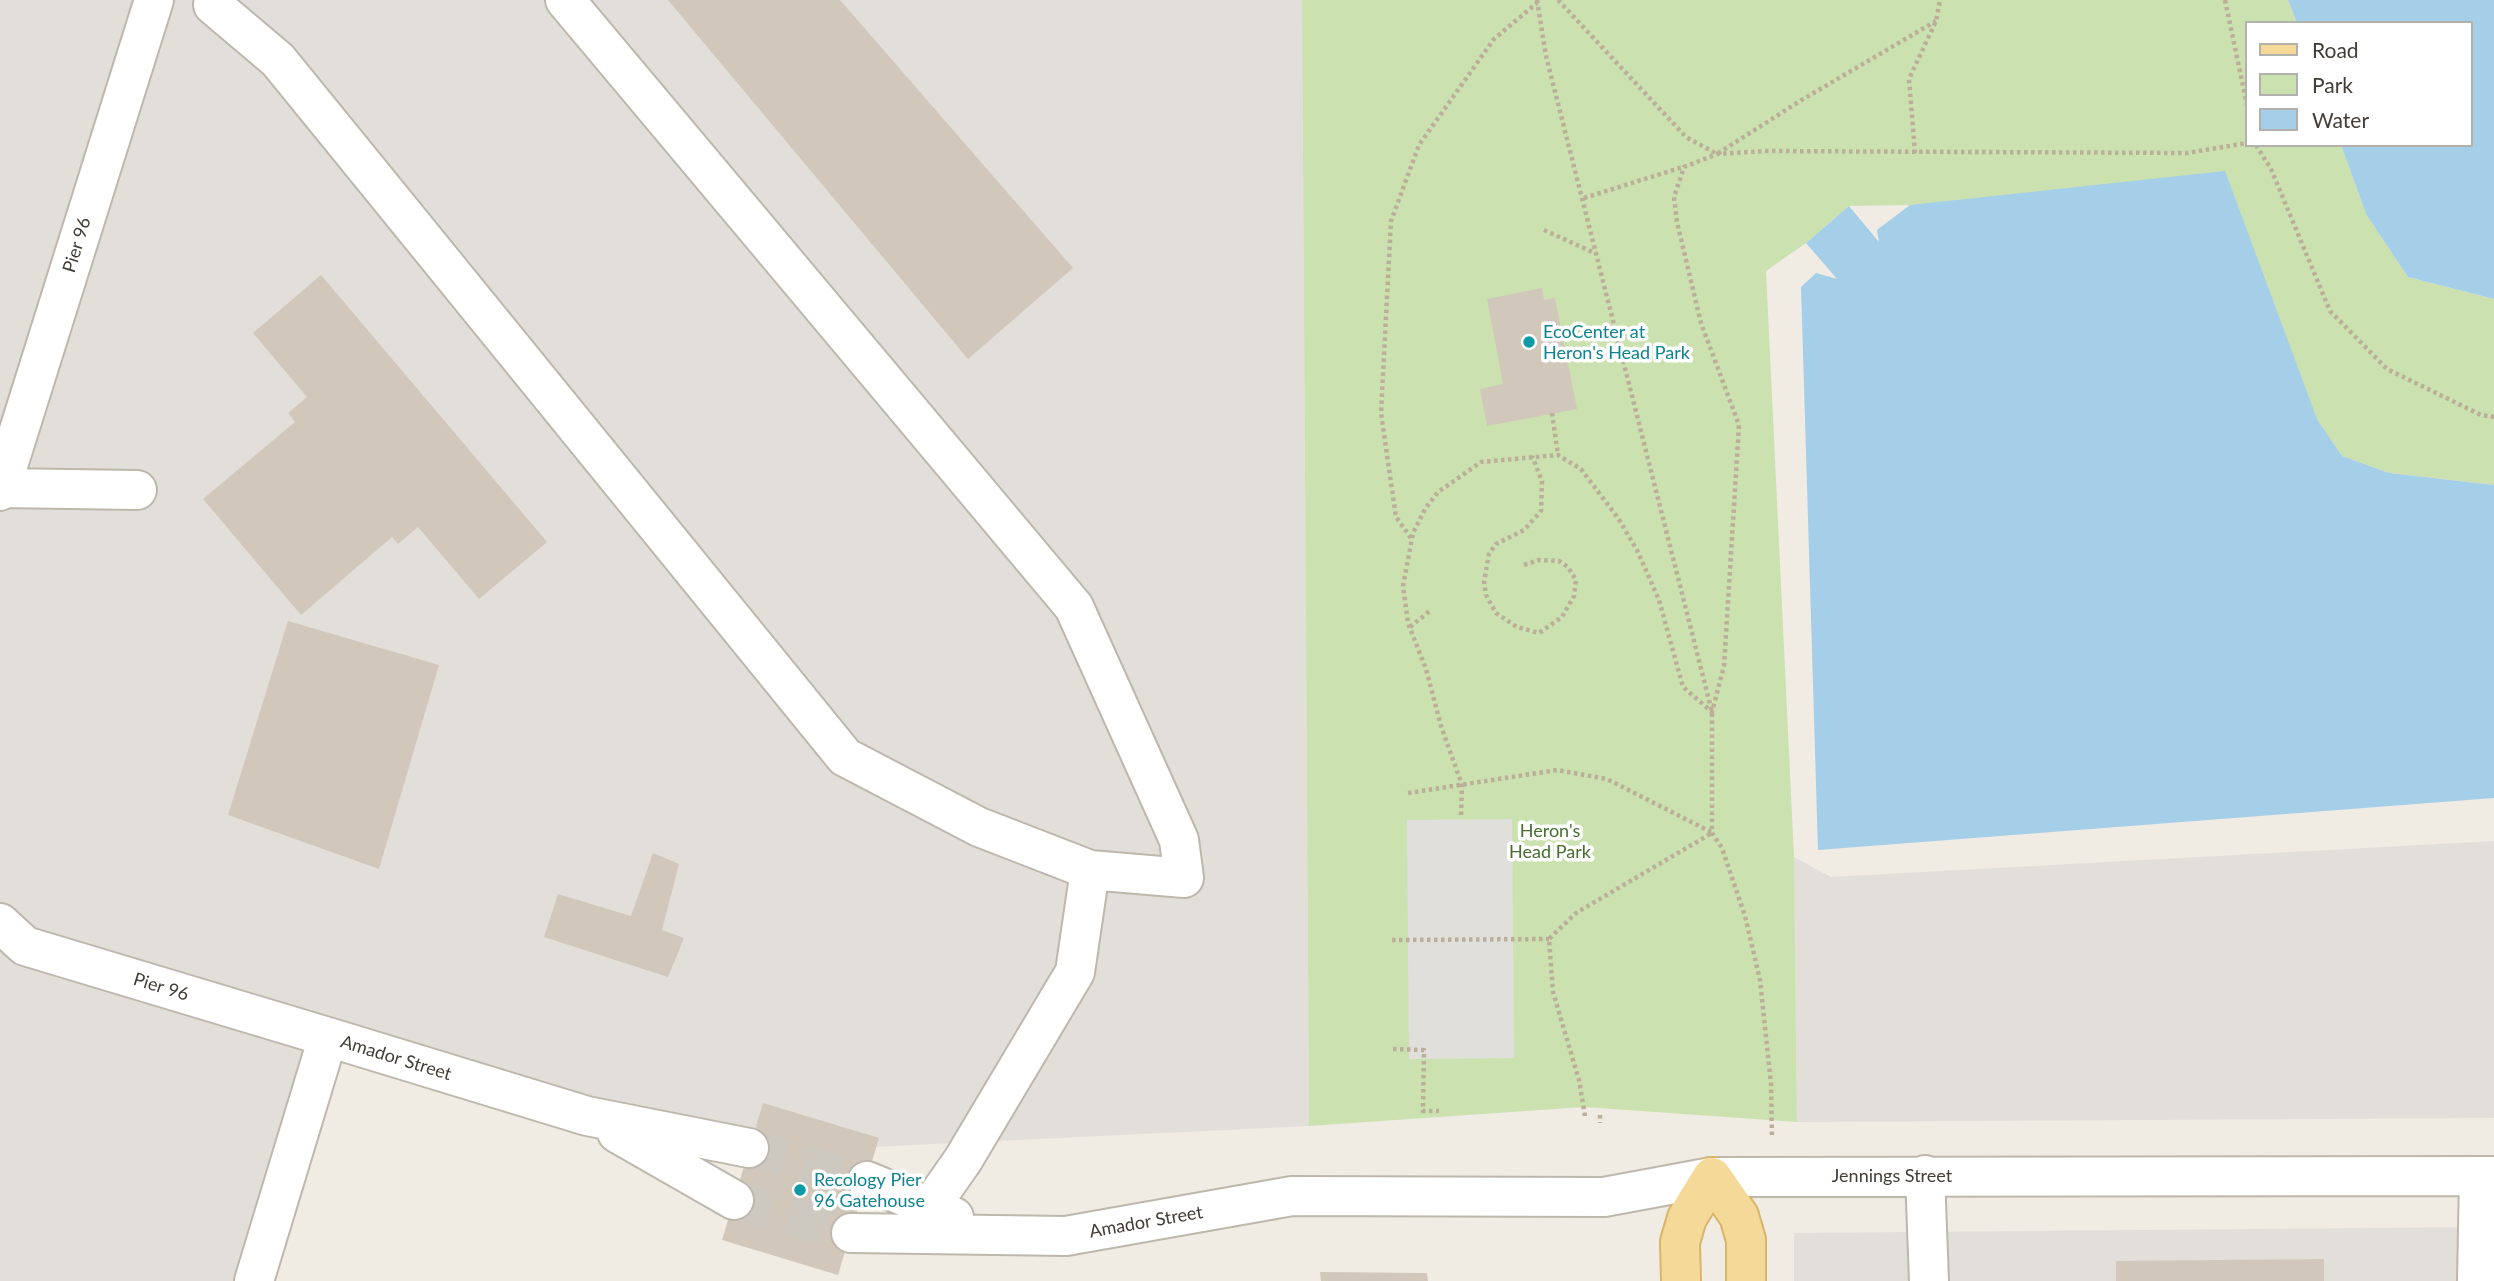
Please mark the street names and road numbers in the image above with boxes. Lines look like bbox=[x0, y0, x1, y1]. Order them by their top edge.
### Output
street label: Pier 96 bbox=[58, 215, 96, 275]
street label: Pier 96 bbox=[131, 968, 191, 1006]
street label: Amador Street bbox=[338, 1031, 454, 1085]
street label: Jennings Street bbox=[1832, 1165, 1952, 1187]
street label: Amador Street bbox=[1088, 1201, 1204, 1243]

